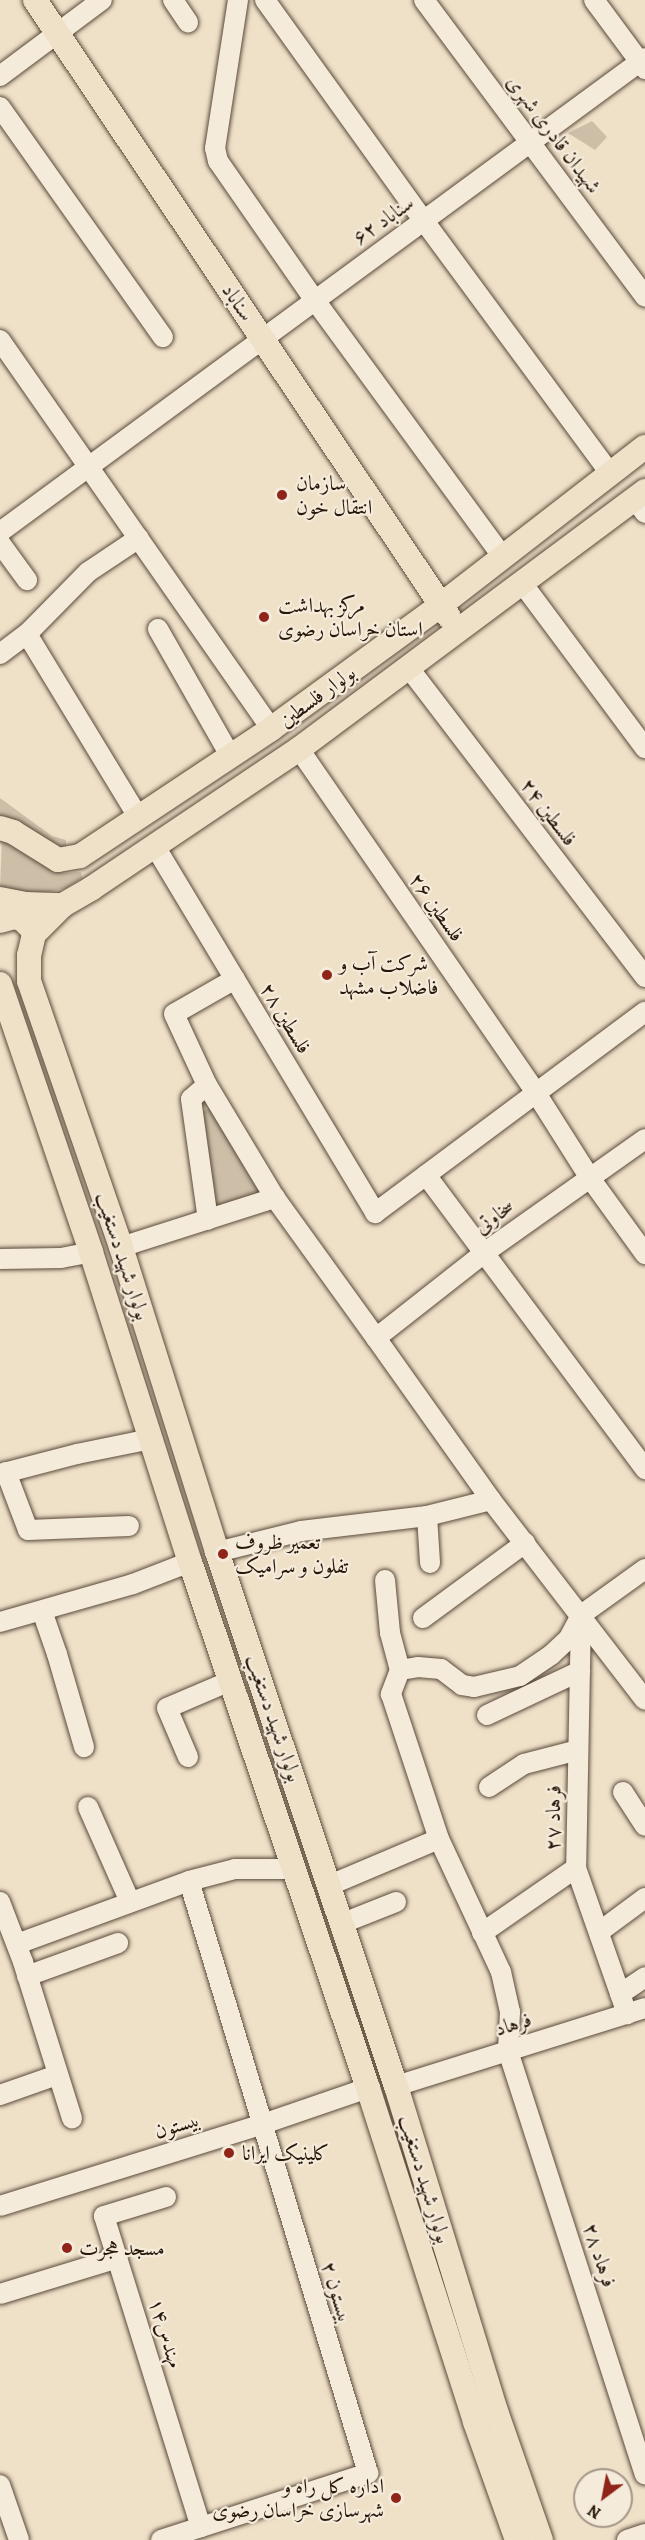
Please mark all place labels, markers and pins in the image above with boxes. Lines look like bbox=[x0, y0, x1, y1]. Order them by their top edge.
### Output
place label: سازمان انتقال خون bbox=[296, 470, 372, 520]
marker: سازمان انتقال خون bbox=[273, 486, 291, 504]
place label: مرکز بهداشت استان خراسان رضوی bbox=[278, 592, 423, 642]
marker: مرکز بهداشت استان خراسان رضوی bbox=[255, 608, 273, 626]
place label: شرکت آب و فاضلاب مشهد bbox=[339, 950, 438, 1000]
marker: شرکت آب و فاضلاب مشهد bbox=[320, 968, 334, 982]
place label: تعمیر ظروف تفلون و سرامیک bbox=[235, 1529, 348, 1579]
marker: تعمیر ظروف تفلون و سرامیک bbox=[216, 1547, 230, 1561]
place label: کلینیک ایرانا bbox=[242, 2140, 330, 2166]
marker: کلینیک ایرانا bbox=[220, 2144, 238, 2162]
place label: مسجد هجرت bbox=[79, 2235, 165, 2261]
marker: مسجد هجرت bbox=[60, 2241, 74, 2255]
place label: اداره کل راه و شهرسازی خراسان رضوی bbox=[212, 2473, 384, 2523]
marker: اداره کل راه و شهرسازی خراسان رضوی bbox=[389, 2491, 403, 2505]

